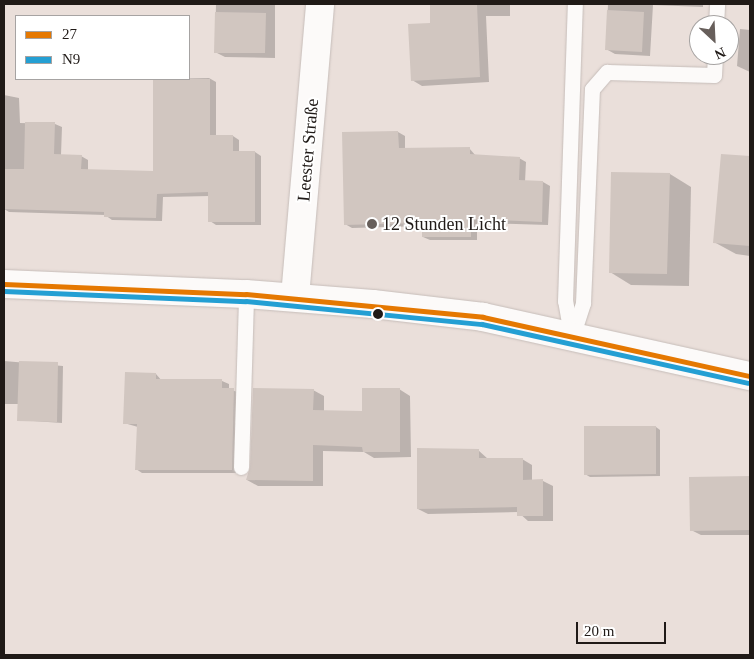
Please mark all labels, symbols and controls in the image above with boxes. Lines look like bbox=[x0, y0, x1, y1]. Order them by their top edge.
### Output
legend bbox=[15, 15, 190, 80]
north arrow bbox=[689, 15, 739, 65]
text: 27 bbox=[62, 26, 77, 42]
text: N bbox=[712, 44, 728, 62]
text: N9 bbox=[62, 51, 80, 67]
street label: Leester Straße bbox=[293, 98, 323, 202]
place label: 12 Stunden Licht bbox=[382, 213, 506, 235]
marker: 12 Stunden Licht bbox=[366, 218, 378, 230]
unlabelled marker bbox=[373, 309, 383, 319]
scale bar bbox=[579, 612, 669, 644]
text: 20 m bbox=[584, 623, 614, 639]

